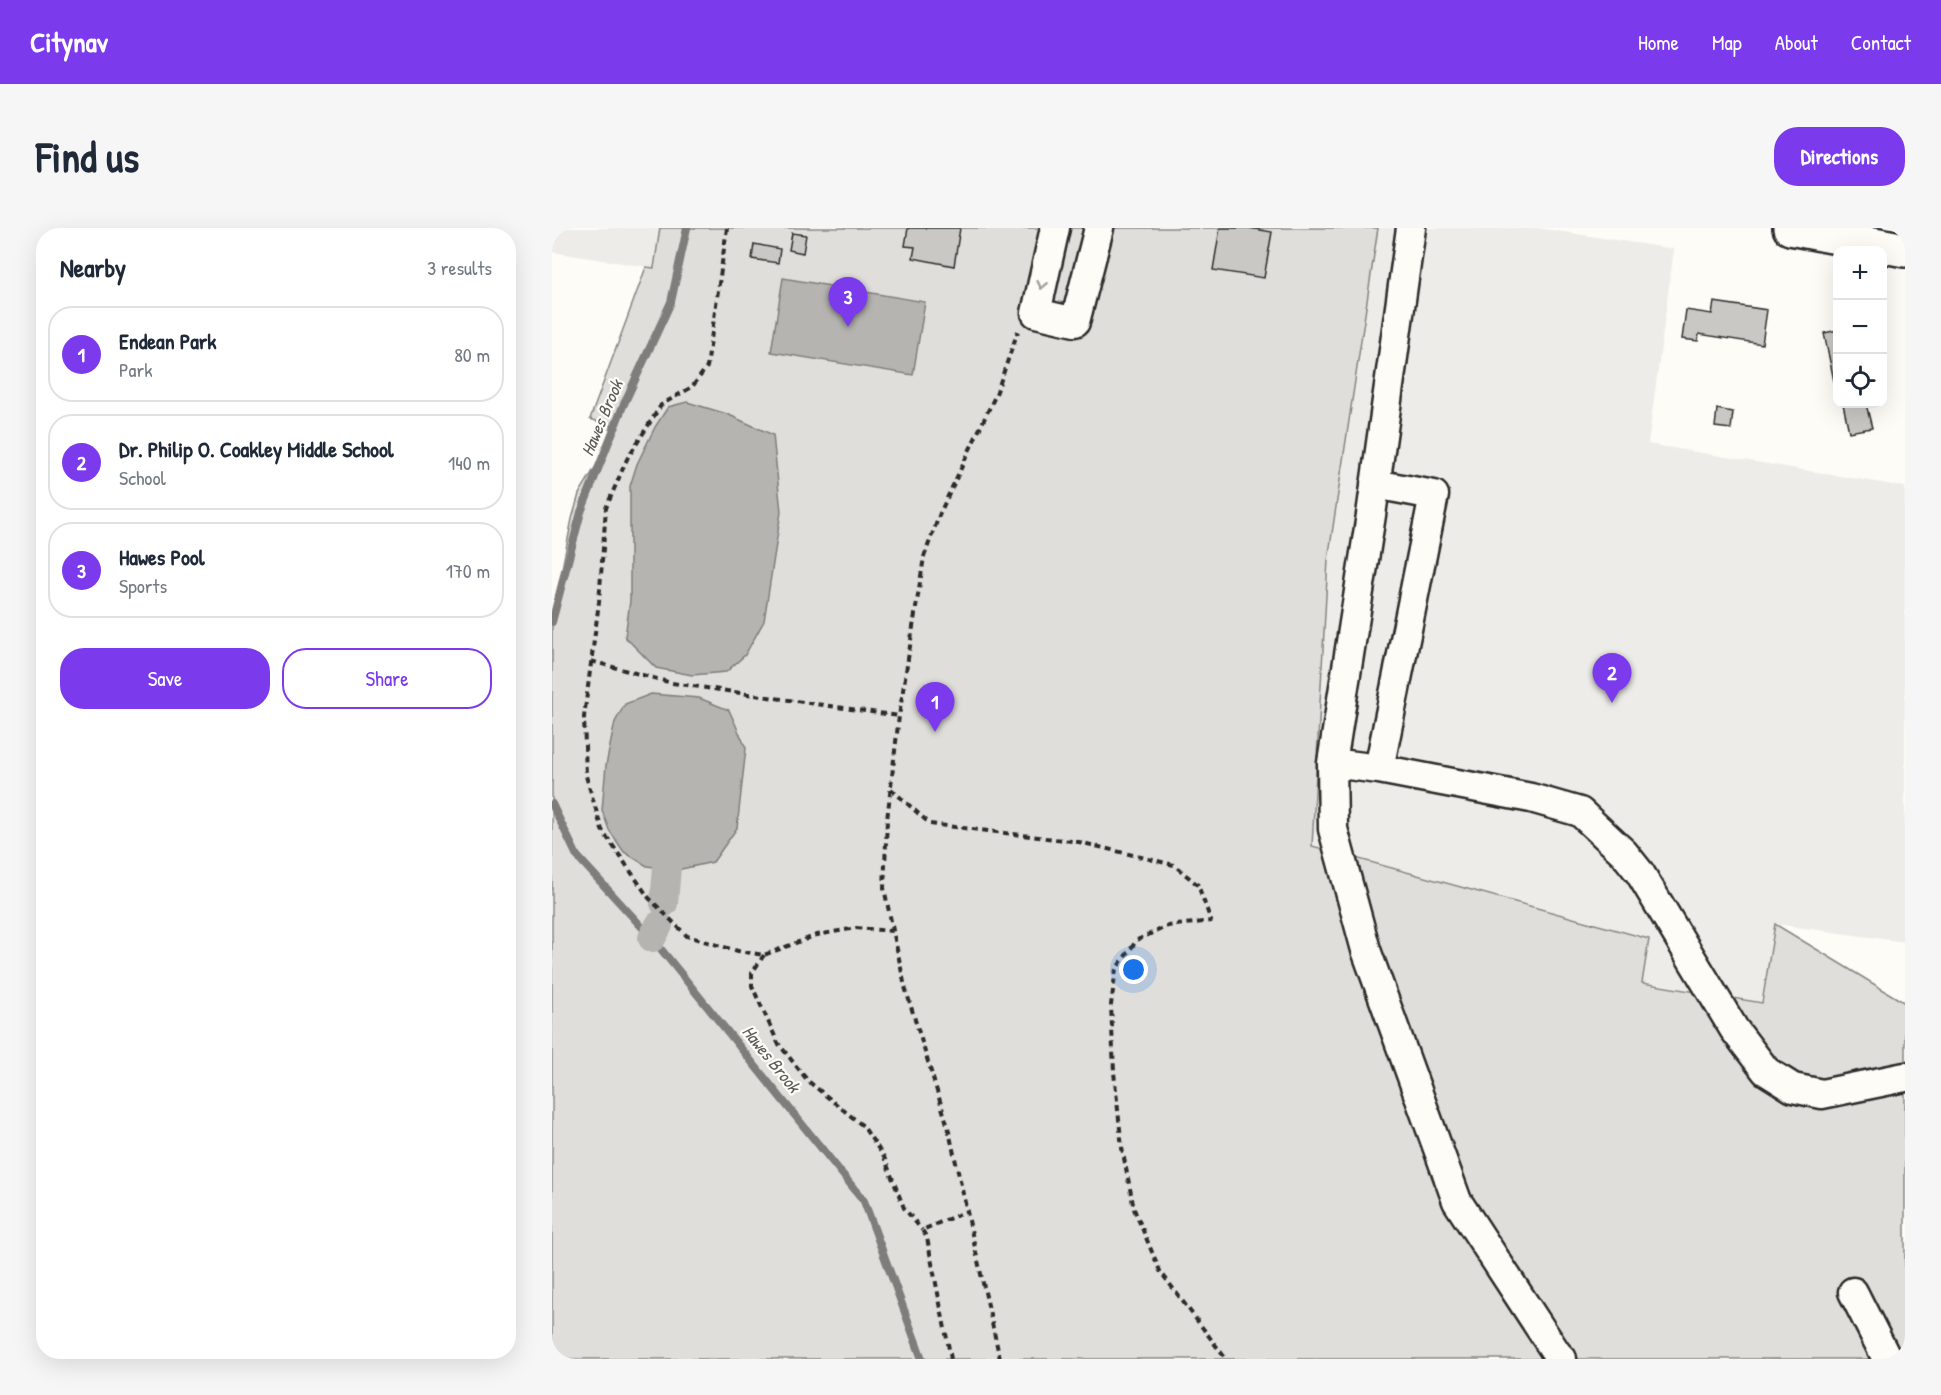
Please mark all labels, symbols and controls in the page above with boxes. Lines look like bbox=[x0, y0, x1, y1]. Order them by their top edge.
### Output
text: Citynav bbox=[30, 23, 108, 61]
text: Home bbox=[1638, 28, 1679, 57]
text: Map bbox=[1712, 28, 1742, 57]
text: About bbox=[1775, 28, 1818, 57]
text: Contact bbox=[1851, 28, 1911, 57]
button: Directions bbox=[1774, 127, 1905, 186]
text: Find us bbox=[36, 128, 139, 185]
map controls bbox=[1833, 246, 1887, 408]
button: + bbox=[1833, 246, 1887, 300]
text: Nearby bbox=[60, 250, 126, 285]
text: 3 results bbox=[427, 254, 492, 281]
pin: 3 bbox=[828, 278, 868, 327]
one-way arrow bbox=[1036, 280, 1049, 290]
button: − bbox=[1833, 300, 1887, 354]
text: Endean Park bbox=[119, 326, 216, 356]
text: 1 bbox=[78, 341, 85, 368]
text: 80 m bbox=[454, 341, 490, 368]
button: locate bbox=[1833, 354, 1887, 408]
text: Park bbox=[119, 356, 152, 383]
water label: Hawes Brook bbox=[574, 375, 629, 460]
text: Dr. Philip O. Coakley Middle School bbox=[119, 434, 394, 464]
text: 2 bbox=[77, 449, 86, 476]
text: 140 m bbox=[448, 449, 490, 476]
text: School bbox=[119, 464, 166, 491]
text: Hawes Pool bbox=[119, 542, 205, 572]
text: 3 bbox=[77, 557, 86, 584]
text: 170 m bbox=[446, 557, 490, 584]
text: Sports bbox=[119, 572, 167, 599]
button: Save bbox=[60, 648, 270, 709]
button: Share bbox=[282, 648, 492, 709]
pin: 2 bbox=[1592, 654, 1632, 703]
pin: 1 bbox=[916, 682, 955, 732]
your location bbox=[1119, 955, 1148, 984]
water label: Hawes Brook bbox=[736, 1020, 807, 1099]

